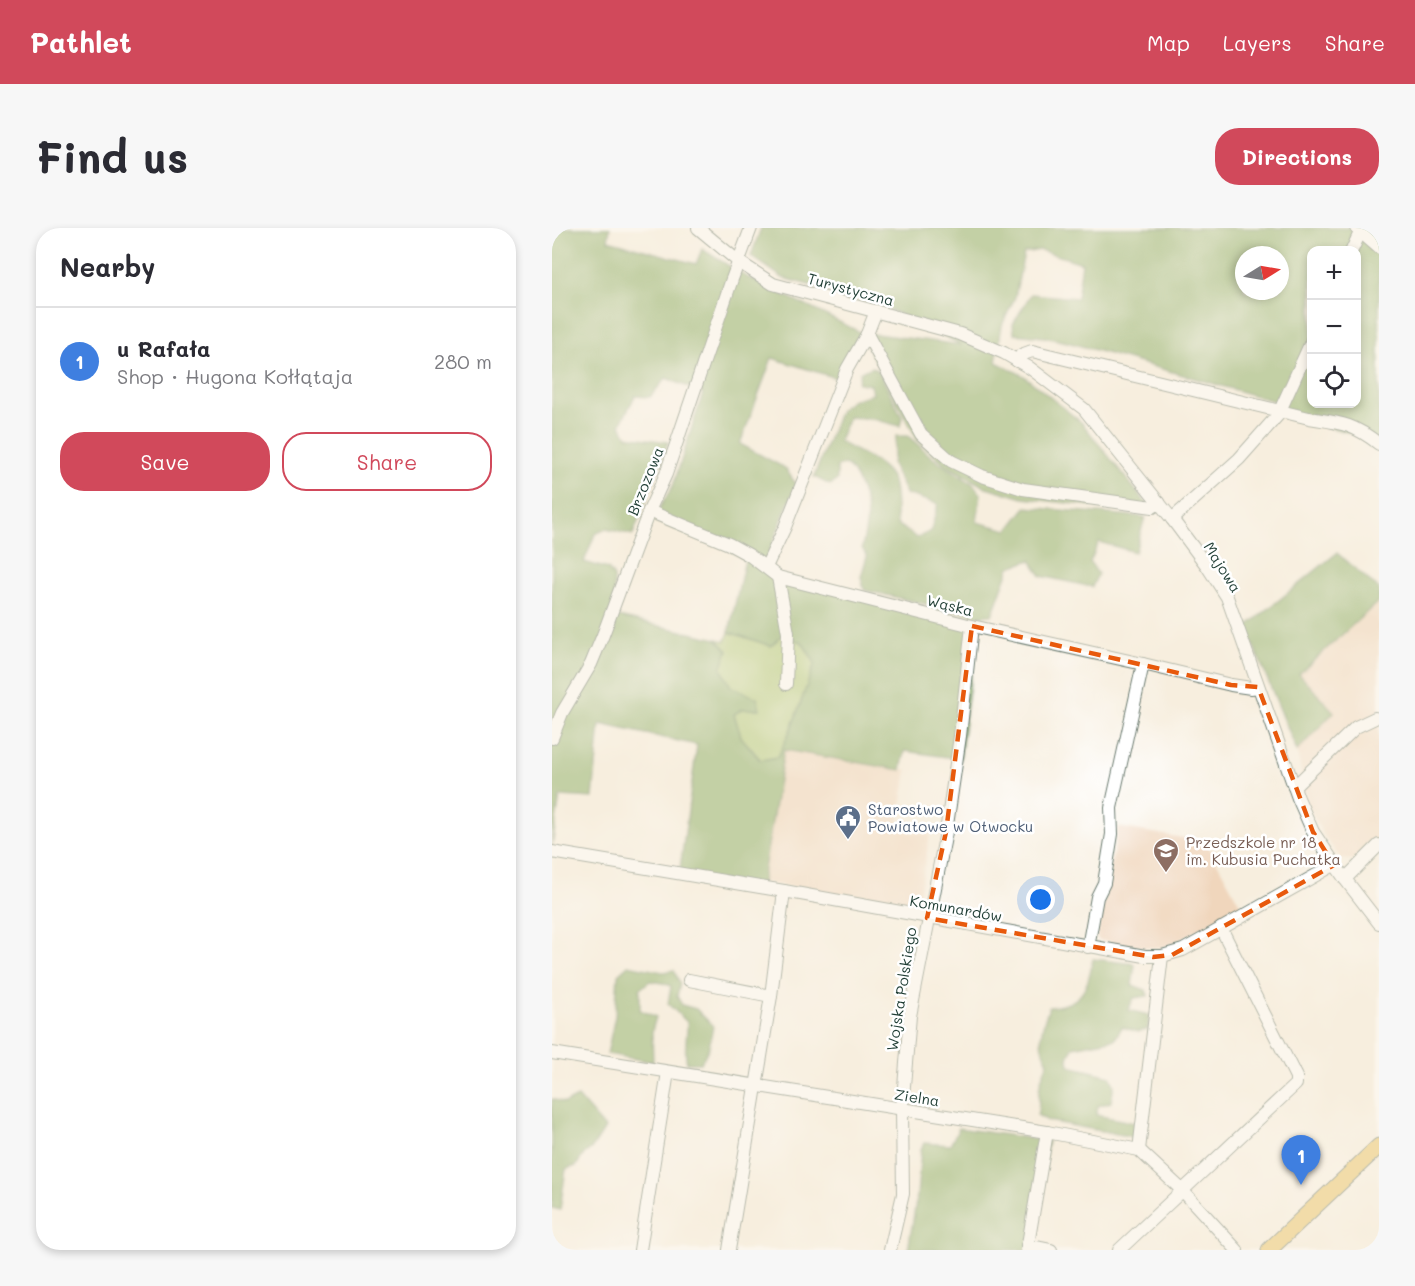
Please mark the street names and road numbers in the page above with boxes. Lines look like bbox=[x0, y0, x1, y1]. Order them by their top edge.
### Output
street label: Turystyczna bbox=[806, 268, 896, 310]
street label: Brzozowa bbox=[622, 444, 668, 518]
street label: Majowa bbox=[1200, 538, 1246, 596]
street label: Wąska bbox=[925, 590, 975, 620]
street label: Komunardów bbox=[908, 890, 1004, 926]
street label: Wojska Polskiego bbox=[881, 926, 921, 1052]
street label: Zielna bbox=[893, 1084, 941, 1110]

